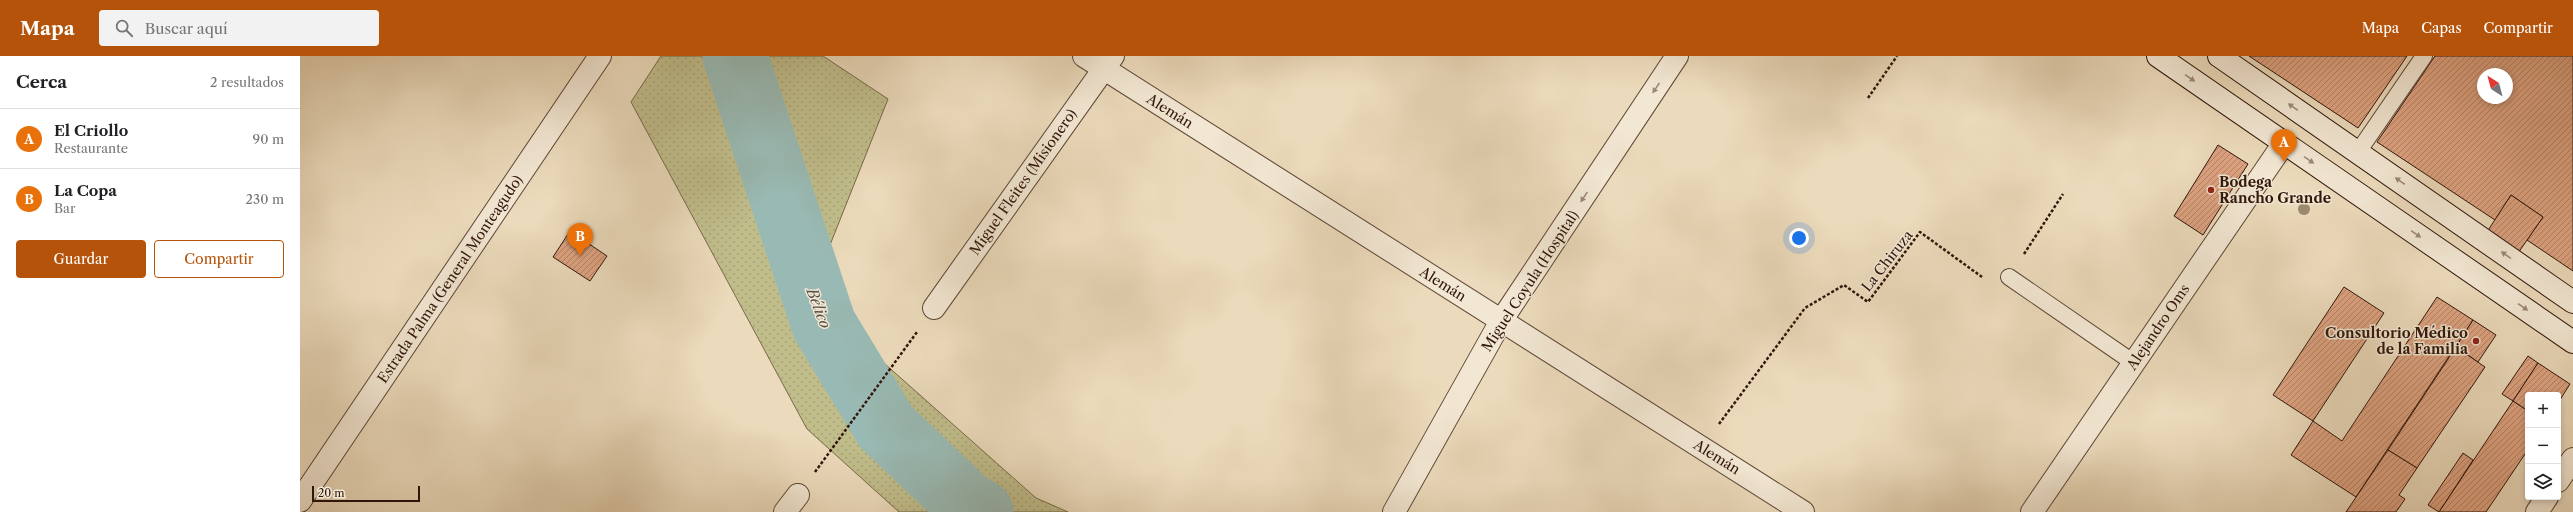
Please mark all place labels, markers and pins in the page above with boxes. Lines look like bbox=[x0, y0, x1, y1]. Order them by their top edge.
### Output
pin: A bbox=[2271, 129, 2297, 162]
place label: Bodega Rancho Grande bbox=[2219, 173, 2331, 207]
marker: Bodega Rancho Grande bbox=[2206, 185, 2216, 195]
pin: B bbox=[567, 223, 593, 256]
place label: Consultorio Médico de la Familia bbox=[2325, 324, 2469, 358]
marker: Consultorio Médico de la Familia bbox=[2471, 336, 2481, 346]

